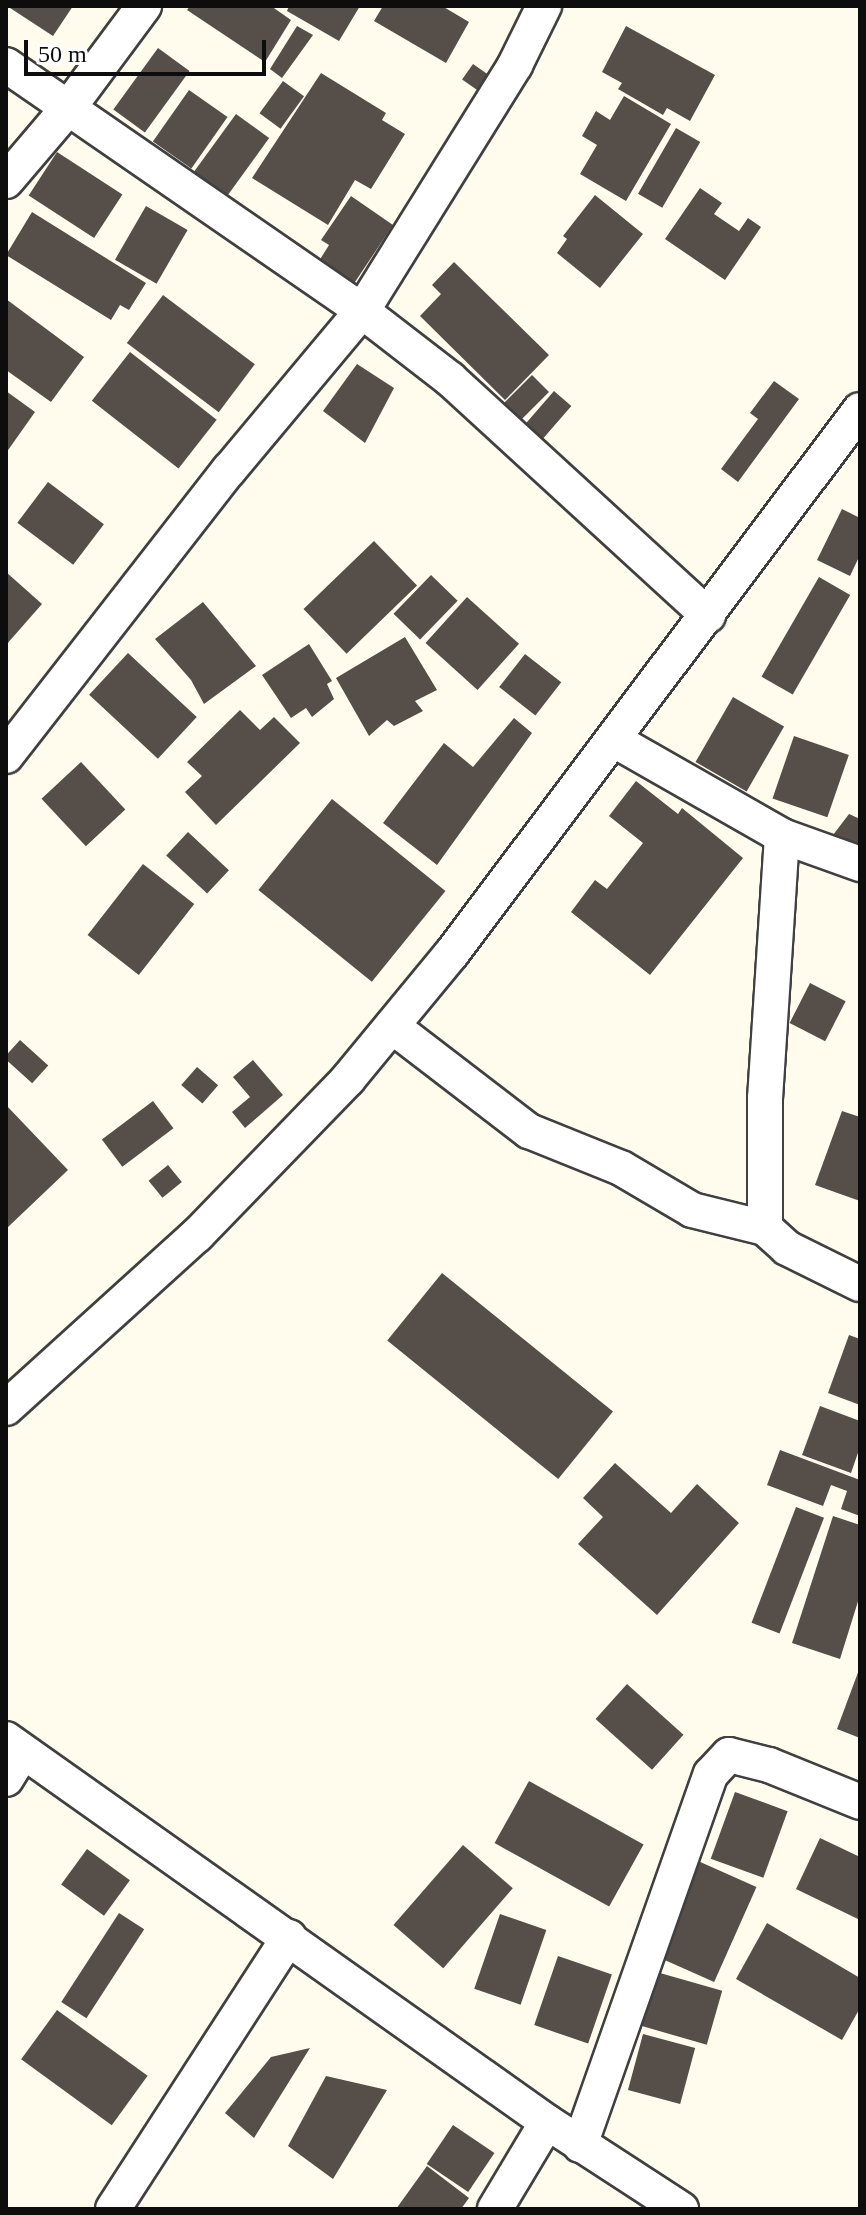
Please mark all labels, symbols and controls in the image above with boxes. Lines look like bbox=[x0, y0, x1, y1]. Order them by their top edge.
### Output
scale bar bbox=[28, 24, 270, 74]
text: 50 m bbox=[38, 41, 87, 67]

